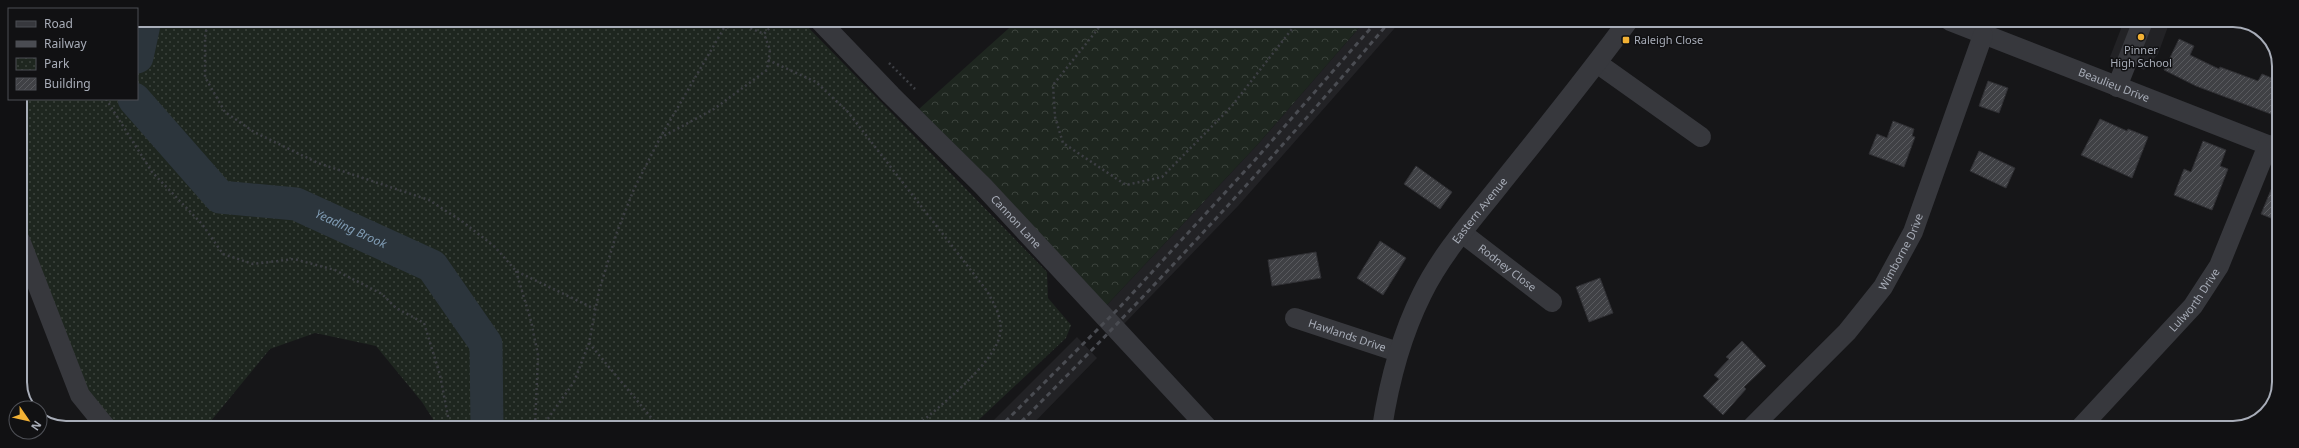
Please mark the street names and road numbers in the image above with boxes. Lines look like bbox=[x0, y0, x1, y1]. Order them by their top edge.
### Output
street label: Beaulieu Drive bbox=[2076, 64, 2152, 105]
street label: Eastern Avenue bbox=[1448, 174, 1510, 246]
street label: Cannon Lane bbox=[988, 191, 1045, 251]
street label: Wimborne Drive bbox=[1875, 211, 1926, 293]
street label: Rodney Close bbox=[1475, 240, 1540, 294]
street label: Lulworth Drive bbox=[2165, 265, 2223, 335]
street label: Hawlands Drive bbox=[1307, 315, 1388, 355]

